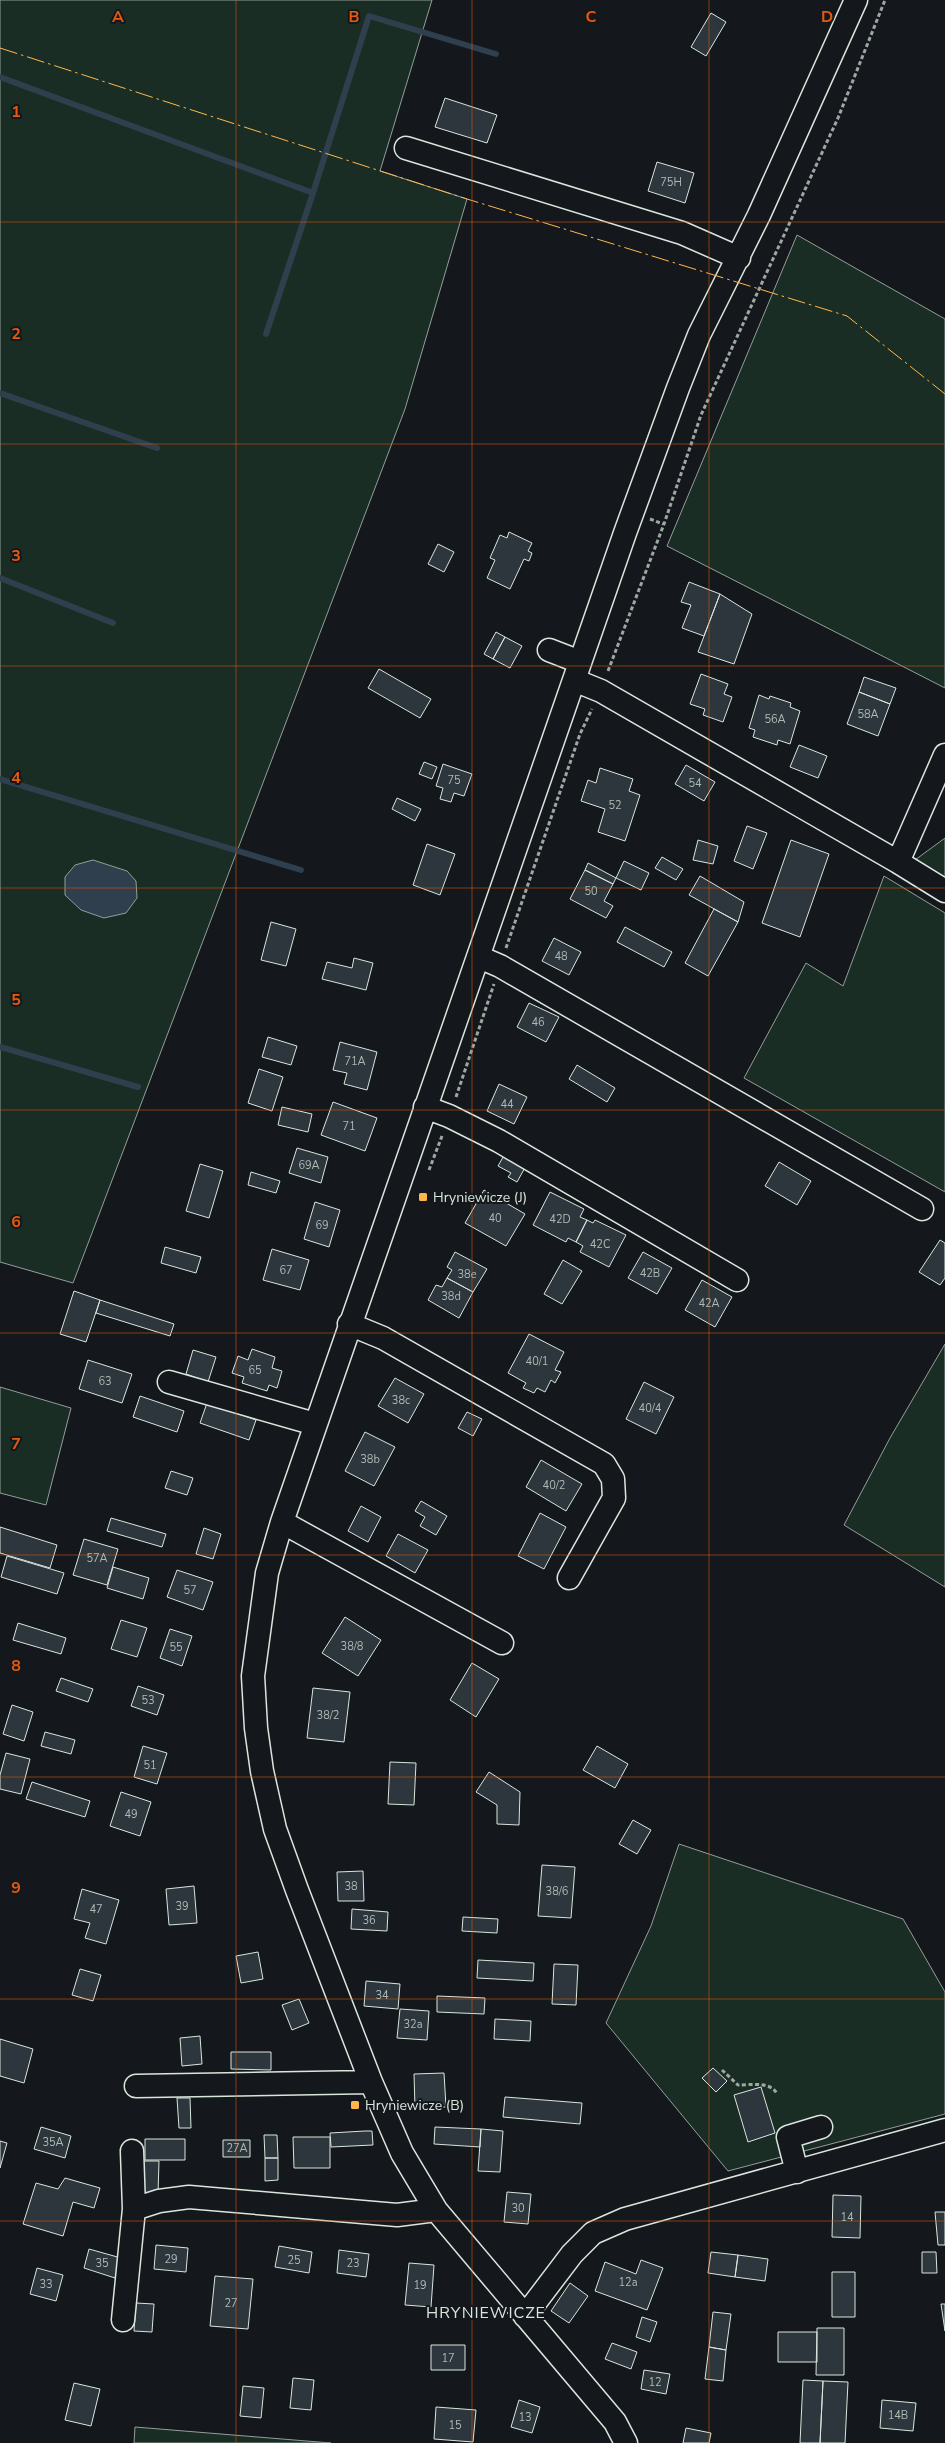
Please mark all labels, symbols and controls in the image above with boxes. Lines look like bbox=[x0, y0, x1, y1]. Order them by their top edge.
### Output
text: A bbox=[112, 6, 124, 28]
text: B bbox=[348, 6, 360, 28]
text: C bbox=[586, 6, 597, 28]
text: D bbox=[821, 6, 833, 28]
text: 1 bbox=[11, 101, 21, 123]
house number: 75H bbox=[660, 175, 682, 190]
text: 2 bbox=[11, 323, 21, 345]
text: 3 bbox=[11, 545, 21, 567]
house number: 58A bbox=[857, 707, 879, 722]
house number: 56A bbox=[764, 712, 786, 727]
text: 4 bbox=[11, 767, 21, 789]
house number: 75 bbox=[447, 773, 461, 788]
house number: 54 bbox=[688, 776, 702, 791]
house number: 52 bbox=[608, 798, 622, 813]
house number: 50 bbox=[584, 884, 598, 899]
house number: 48 bbox=[554, 949, 568, 964]
text: 5 bbox=[11, 989, 21, 1011]
house number: 46 bbox=[531, 1015, 545, 1030]
house number: 71A bbox=[344, 1054, 366, 1069]
house number: 44 bbox=[500, 1097, 514, 1112]
house number: 71 bbox=[342, 1119, 356, 1134]
house number: 69A bbox=[298, 1158, 320, 1173]
place label: Hryniewicze (J) bbox=[433, 1188, 527, 1207]
marker: Hryniewicze (J) bbox=[417, 1191, 429, 1203]
text: 6 bbox=[11, 1211, 21, 1233]
house number: 40 bbox=[488, 1211, 502, 1226]
house number: 42D bbox=[549, 1212, 571, 1227]
house number: 69 bbox=[315, 1218, 329, 1233]
house number: 42C bbox=[590, 1237, 610, 1252]
house number: 67 bbox=[279, 1263, 293, 1278]
house number: 42B bbox=[640, 1266, 660, 1281]
house number: 38e bbox=[457, 1267, 477, 1282]
house number: 38d bbox=[441, 1289, 461, 1304]
house number: 42A bbox=[698, 1296, 720, 1311]
house number: 40/1 bbox=[526, 1354, 548, 1369]
house number: 65 bbox=[248, 1363, 262, 1378]
house number: 63 bbox=[98, 1374, 112, 1389]
house number: 38c bbox=[392, 1393, 410, 1408]
house number: 40/4 bbox=[639, 1401, 662, 1416]
text: 7 bbox=[11, 1433, 21, 1455]
house number: 38b bbox=[360, 1452, 380, 1467]
house number: 40/2 bbox=[543, 1478, 565, 1493]
house number: 57A bbox=[86, 1551, 108, 1566]
house number: 57 bbox=[183, 1583, 197, 1598]
house number: 38/8 bbox=[341, 1639, 364, 1654]
house number: 55 bbox=[169, 1640, 183, 1655]
text: 8 bbox=[11, 1655, 21, 1677]
house number: 53 bbox=[141, 1693, 155, 1708]
house number: 38/2 bbox=[317, 1708, 339, 1723]
house number: 51 bbox=[143, 1758, 157, 1773]
house number: 49 bbox=[124, 1807, 138, 1822]
text: 9 bbox=[11, 1877, 21, 1899]
house number: 38 bbox=[344, 1879, 358, 1894]
house number: 38/6 bbox=[546, 1884, 569, 1899]
house number: 39 bbox=[175, 1899, 189, 1914]
house number: 47 bbox=[89, 1902, 103, 1917]
house number: 36 bbox=[362, 1913, 376, 1928]
house number: 34 bbox=[375, 1988, 389, 2003]
house number: 32a bbox=[403, 2017, 423, 2032]
place label: Hryniewicze (B) bbox=[365, 2096, 464, 2115]
marker: Hryniewicze (B) bbox=[349, 2099, 361, 2111]
house number: 35A bbox=[42, 2135, 64, 2150]
house number: 27A bbox=[226, 2141, 248, 2156]
house number: 30 bbox=[511, 2201, 525, 2216]
house number: 14 bbox=[840, 2210, 854, 2225]
house number: 29 bbox=[164, 2252, 178, 2267]
house number: 25 bbox=[287, 2253, 301, 2268]
house number: 35 bbox=[95, 2256, 109, 2271]
house number: 23 bbox=[346, 2256, 360, 2271]
house number: 12a bbox=[618, 2275, 638, 2290]
house number: 33 bbox=[39, 2277, 53, 2292]
house number: 19 bbox=[413, 2278, 427, 2293]
house number: 27 bbox=[224, 2296, 238, 2311]
district label: HRYNIEWICZE bbox=[426, 2302, 546, 2324]
house number: 17 bbox=[441, 2351, 455, 2366]
house number: 12 bbox=[648, 2375, 662, 2390]
house number: 14B bbox=[888, 2408, 908, 2423]
house number: 13 bbox=[518, 2410, 532, 2425]
house number: 15 bbox=[448, 2418, 462, 2433]

